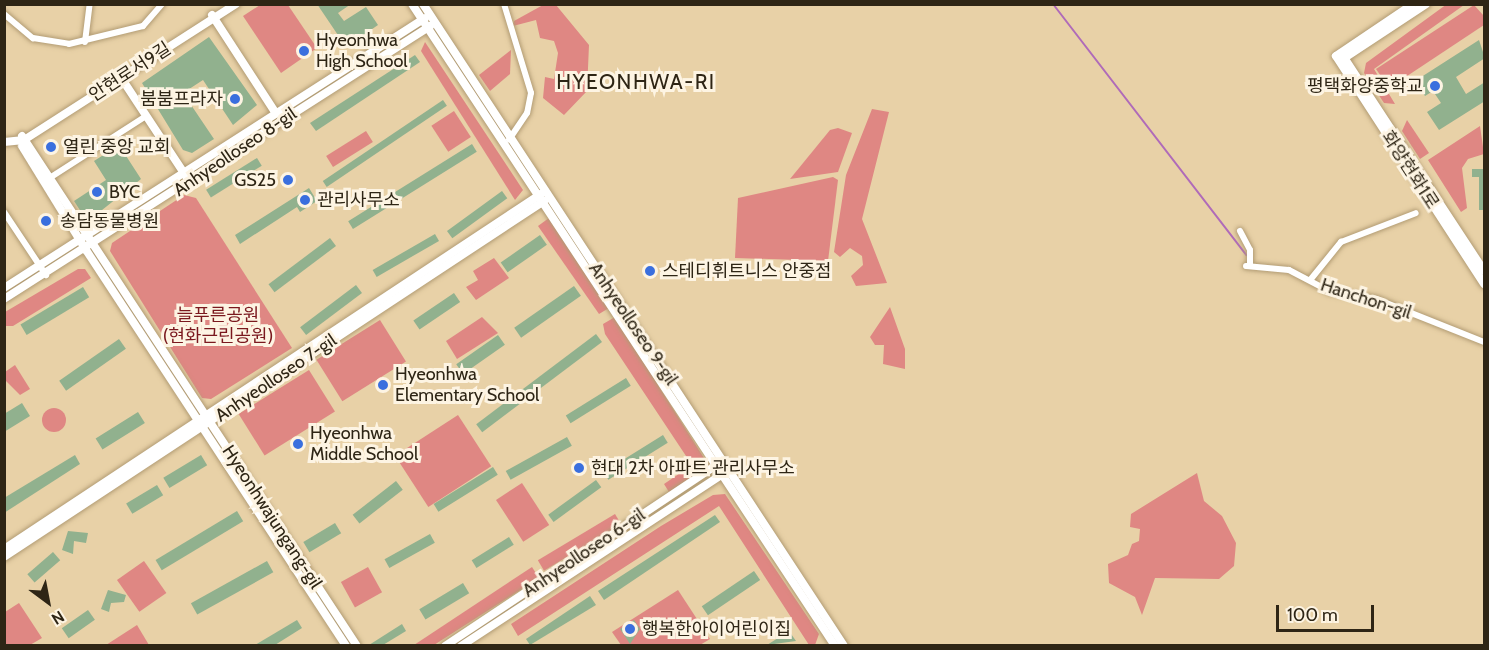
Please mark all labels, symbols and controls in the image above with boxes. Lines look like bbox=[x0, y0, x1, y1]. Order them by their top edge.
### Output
place label: Hyeonhwa High School bbox=[316, 30, 408, 72]
street label: 안현로서9길 bbox=[85, 38, 175, 106]
marker: Hyeonhwa High School bbox=[297, 44, 311, 58]
district label: HYEONHWA-RI bbox=[556, 69, 716, 95]
place label: 평택화양중학교 bbox=[1307, 75, 1423, 97]
marker: 평택화양중학교 bbox=[1428, 79, 1442, 93]
place label: 붐붐프라자 bbox=[140, 88, 223, 110]
marker: 붐붐프라자 bbox=[228, 92, 242, 106]
street label: Anhyeolloseo 8-gil bbox=[169, 103, 301, 201]
street label: 화양현화1로 bbox=[1377, 127, 1443, 213]
place label: 열린 중앙 교회 bbox=[63, 136, 170, 158]
marker: 열린 중앙 교회 bbox=[44, 140, 58, 154]
place label: GS25 bbox=[234, 169, 276, 191]
marker: GS25 bbox=[281, 173, 295, 187]
place label: BYC bbox=[109, 181, 140, 203]
marker: BYC bbox=[90, 185, 104, 199]
place label: 관리사무소 bbox=[317, 189, 400, 211]
marker: 관리사무소 bbox=[298, 193, 312, 207]
place label: 송담동물병원 bbox=[60, 210, 159, 232]
marker: 송담동물병원 bbox=[37, 212, 55, 230]
street label: Anhyeolloseo 9-gil bbox=[584, 259, 682, 389]
place label: 스테디휘트니스 안중점 bbox=[662, 260, 832, 282]
marker: 스테디휘트니스 안중점 bbox=[643, 264, 657, 278]
street label: Hanchon-gil bbox=[1318, 274, 1414, 324]
park label: 늘푸른공원 (현화근린공원) bbox=[163, 305, 273, 348]
street label: Anhyeolloseo 7-gil bbox=[211, 330, 341, 426]
place label: Hyeonhwa Elementary School bbox=[395, 364, 539, 406]
marker: Hyeonhwa Elementary School bbox=[376, 378, 390, 392]
place label: Hyeonhwa Middle School bbox=[310, 423, 418, 466]
marker: Hyeonhwa Middle School bbox=[291, 437, 305, 451]
street label: Hyeonhwajungang-gil bbox=[218, 441, 326, 593]
place label: 현대 2차 아파트 관리사무소 bbox=[591, 457, 795, 479]
marker: 현대 2차 아파트 관리사무소 bbox=[572, 461, 586, 475]
street label: Anhyeolloseo 6-gil bbox=[519, 504, 649, 602]
north arrow bbox=[18, 572, 78, 632]
scale bar bbox=[1279, 593, 1376, 631]
text: 100 m bbox=[1287, 604, 1338, 626]
text: N bbox=[48, 607, 68, 629]
place label: 행복한아이어린이집 bbox=[642, 618, 791, 640]
marker: 행복한아이어린이집 bbox=[623, 622, 637, 636]

